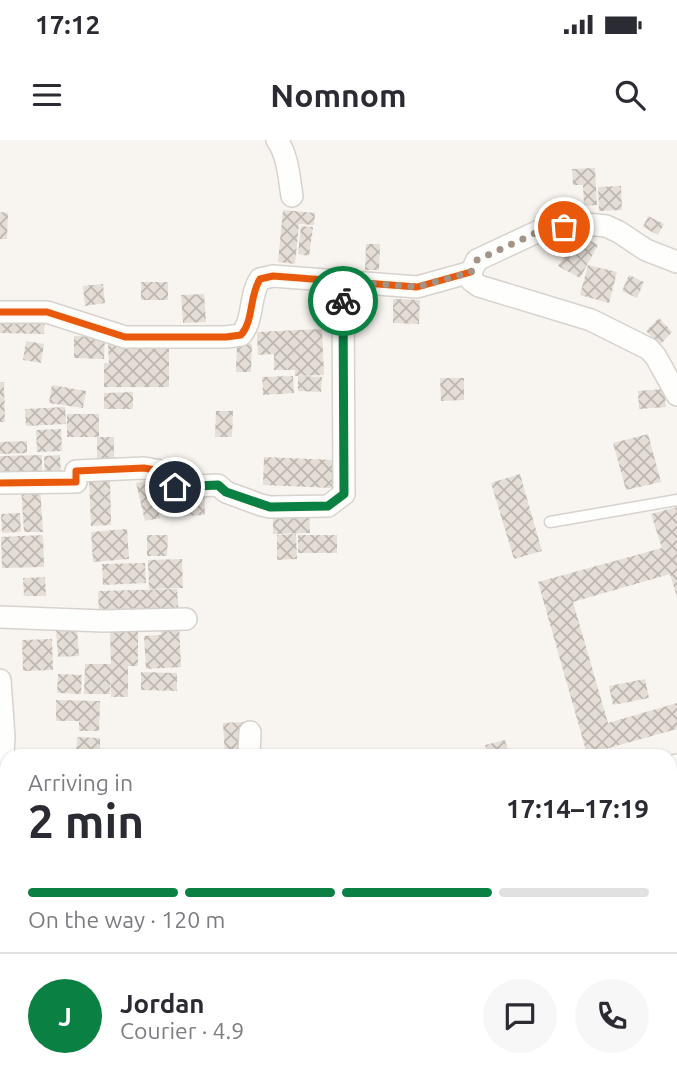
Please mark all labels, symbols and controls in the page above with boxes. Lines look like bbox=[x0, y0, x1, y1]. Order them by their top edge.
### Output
text: 17:12 bbox=[35, 10, 100, 39]
icon: menu bbox=[28, 76, 66, 114]
icon: search bbox=[611, 76, 649, 114]
text: Nomnom bbox=[270, 77, 407, 113]
pin bbox=[534, 197, 594, 257]
icon: bag bbox=[545, 208, 583, 246]
courier bbox=[308, 266, 378, 336]
icon: bike bbox=[324, 282, 362, 320]
pin bbox=[145, 457, 205, 517]
icon: home bbox=[156, 468, 194, 506]
text: Arriving in bbox=[28, 770, 133, 795]
text: 17:14–17:19 bbox=[506, 794, 649, 823]
text: 2 min bbox=[28, 795, 144, 847]
text: On the way · 120 m bbox=[28, 907, 225, 932]
button: chat bbox=[483, 979, 557, 1053]
button: phone bbox=[575, 979, 649, 1053]
text: Jordan bbox=[120, 989, 205, 1018]
text: J bbox=[58, 1002, 72, 1031]
text: Courier · 4.9 bbox=[120, 1018, 244, 1043]

